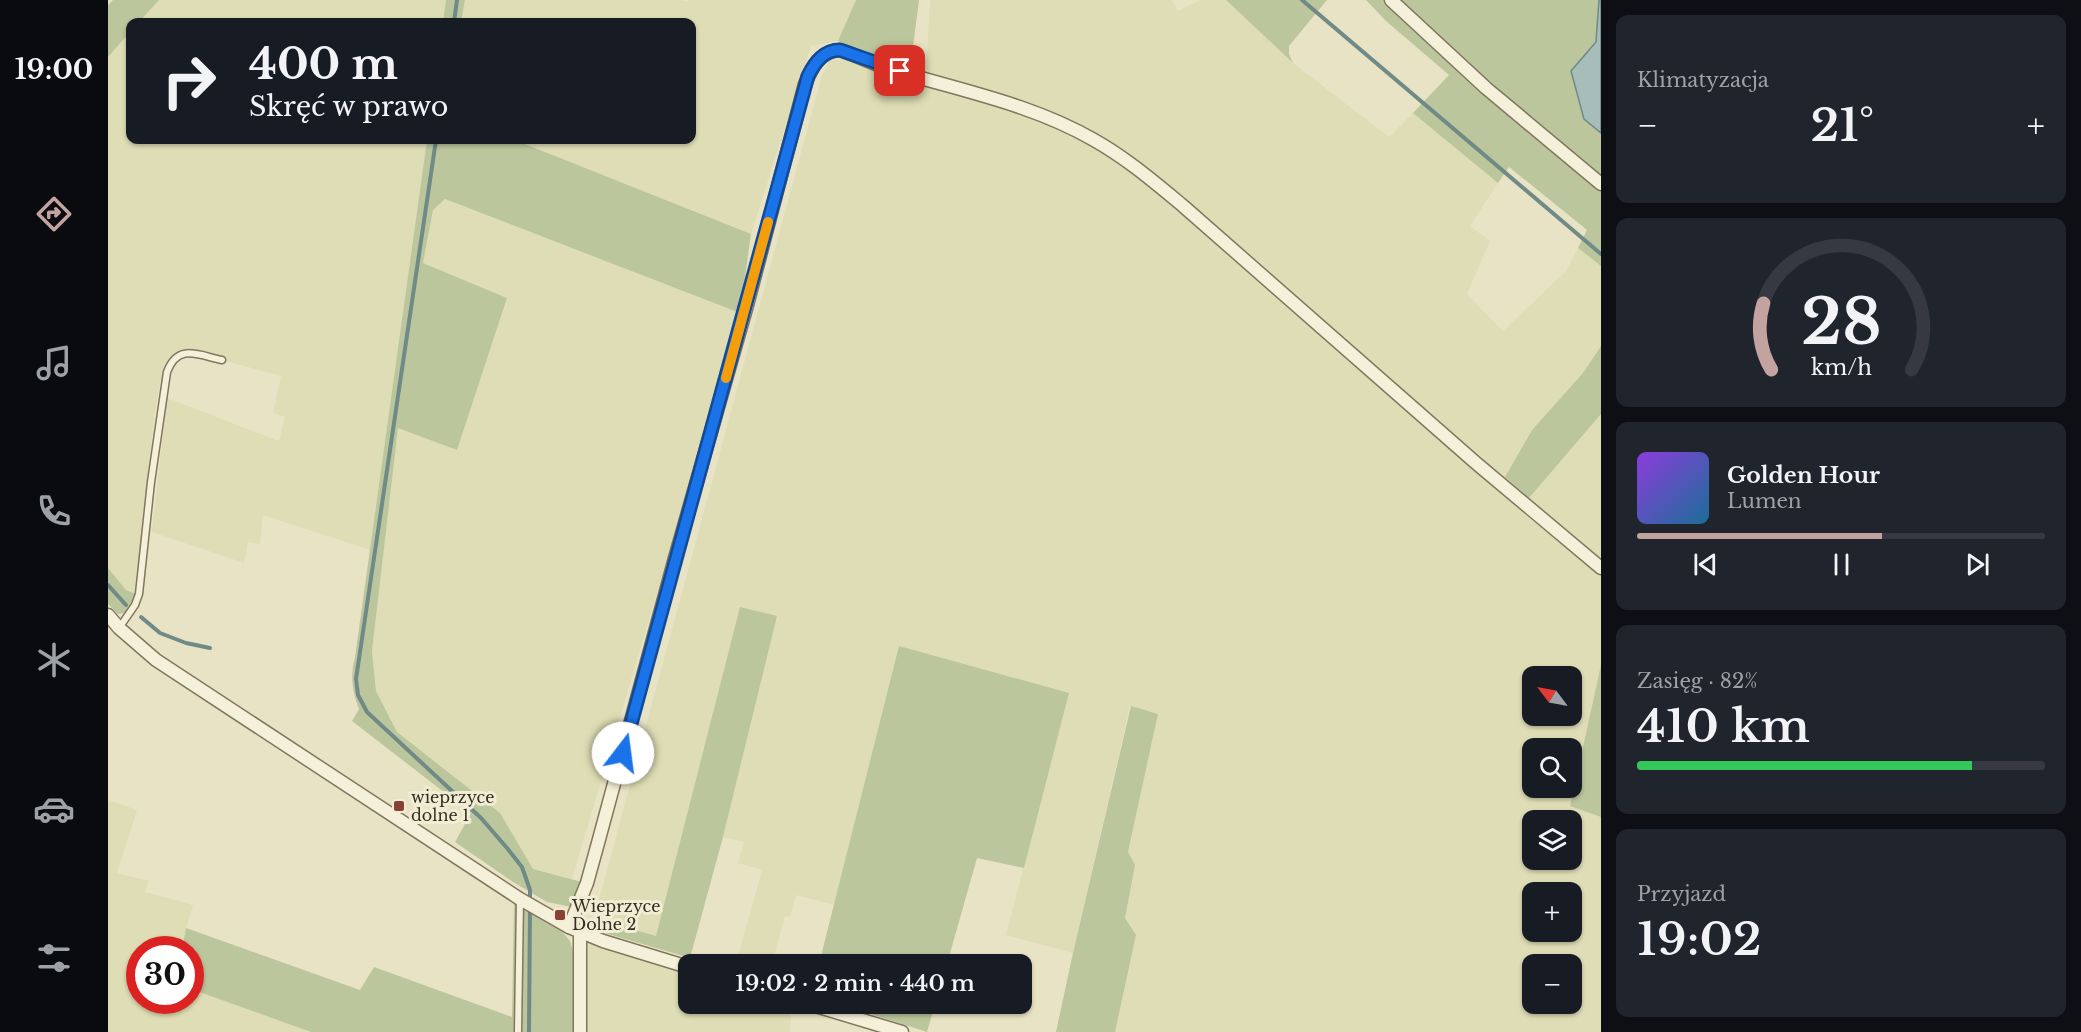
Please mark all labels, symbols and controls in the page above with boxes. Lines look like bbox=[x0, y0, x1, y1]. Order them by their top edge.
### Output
text: 400 m bbox=[249, 38, 398, 90]
icon: right bbox=[150, 42, 228, 120]
pin bbox=[874, 45, 925, 96]
text: 19:00 bbox=[15, 53, 93, 86]
icon: arrive bbox=[883, 54, 916, 87]
text: Klimatyzacja bbox=[1637, 68, 1769, 92]
text: Skręć w prawo bbox=[249, 90, 448, 123]
text: 21° bbox=[1811, 97, 1874, 153]
text: − bbox=[1637, 105, 1658, 146]
text: + bbox=[2027, 105, 2045, 146]
icon: directions bbox=[33, 193, 75, 235]
text: 28 bbox=[1801, 283, 1881, 361]
icon: music bbox=[33, 342, 75, 384]
text: km/h bbox=[1811, 354, 1872, 381]
text: Golden Hour bbox=[1727, 462, 1880, 489]
text: Lumen bbox=[1727, 489, 1802, 513]
icon: phone bbox=[33, 490, 75, 532]
icon: previous bbox=[1689, 548, 1722, 581]
icon: pause bbox=[1825, 548, 1858, 581]
icon: next bbox=[1961, 548, 1994, 581]
icon: climate bbox=[33, 639, 75, 681]
north arrow bbox=[1522, 666, 1582, 726]
map controls bbox=[1522, 666, 1582, 1014]
text: Zasięg · 82% bbox=[1637, 669, 1758, 693]
text: 410 km bbox=[1637, 698, 1810, 754]
position arrow bbox=[591, 721, 655, 785]
button: search bbox=[1522, 738, 1582, 798]
place label: wieprzyce dolne 1 bbox=[411, 787, 494, 825]
icon: car bbox=[33, 788, 75, 830]
marker: wieprzyce dolne 1 bbox=[392, 799, 406, 813]
button: layers bbox=[1522, 810, 1582, 870]
button: + bbox=[1522, 882, 1582, 942]
text: Przyjazd bbox=[1637, 882, 1726, 906]
place label: Wieprzyce Dolne 2 bbox=[571, 896, 660, 934]
marker: Wieprzyce Dolne 2 bbox=[553, 908, 567, 922]
text: 19:02 bbox=[1637, 911, 1762, 967]
speed limit sign: 30 bbox=[126, 936, 204, 1014]
icon: filters bbox=[33, 937, 75, 979]
button: − bbox=[1522, 954, 1582, 1014]
text: 19:02 · 2 min · 440 m bbox=[735, 970, 975, 997]

